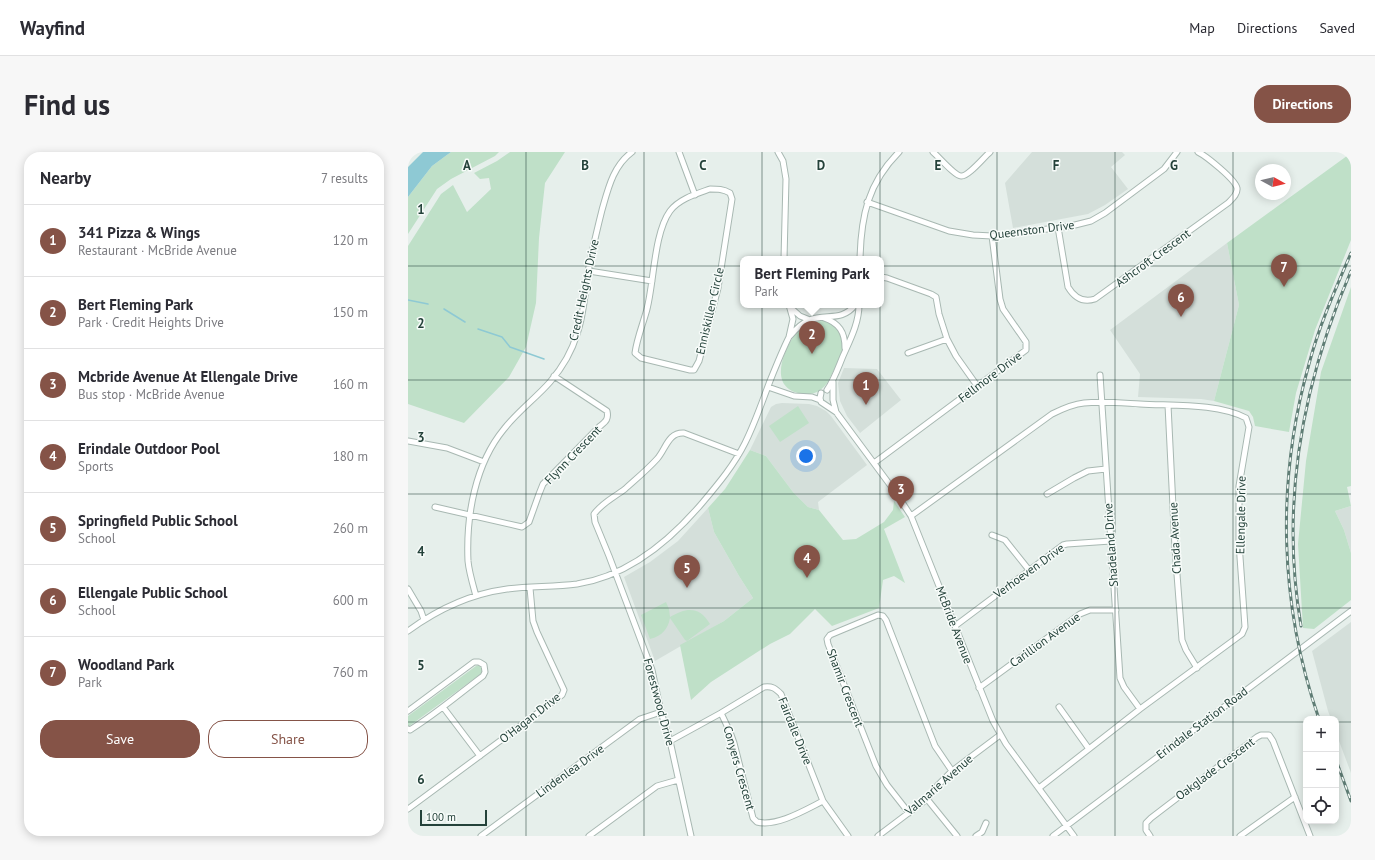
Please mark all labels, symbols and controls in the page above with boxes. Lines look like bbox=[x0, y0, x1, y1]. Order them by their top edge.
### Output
text: Wayfind bbox=[20, 16, 85, 40]
text: Map bbox=[1189, 19, 1215, 37]
text: Directions bbox=[1237, 19, 1297, 37]
text: Saved bbox=[1319, 19, 1355, 37]
button: Directions bbox=[1254, 85, 1351, 123]
text: Find us bbox=[24, 86, 110, 123]
text: A bbox=[463, 157, 471, 174]
text: B bbox=[581, 157, 589, 174]
text: C bbox=[699, 157, 707, 174]
text: D bbox=[817, 157, 825, 174]
text: E bbox=[935, 157, 942, 174]
text: F bbox=[1053, 157, 1060, 174]
text: G bbox=[1170, 157, 1178, 174]
north arrow bbox=[1255, 164, 1291, 200]
text: Nearby bbox=[40, 167, 91, 189]
text: 7 results bbox=[321, 170, 368, 187]
text: 1 bbox=[417, 201, 425, 218]
street label: Queenston Drive bbox=[989, 217, 1075, 242]
text: 341 Pizza & Wings bbox=[78, 223, 200, 242]
street label: Ashcroft Crescent bbox=[1112, 225, 1193, 290]
text: 1 bbox=[49, 232, 57, 249]
text: 120 m bbox=[333, 232, 368, 249]
street label: Credit Heights Drive bbox=[565, 238, 602, 342]
text: Restaurant · McBride Avenue bbox=[78, 242, 237, 259]
pin: 7 bbox=[1271, 254, 1297, 287]
popup bbox=[740, 256, 884, 308]
text: Bert Fleming Park bbox=[754, 264, 870, 283]
street label: Enniskillen Circle bbox=[692, 266, 727, 356]
text: Park bbox=[754, 283, 778, 300]
pin: 6 bbox=[1168, 284, 1194, 317]
text: Bert Fleming Park bbox=[78, 295, 193, 314]
text: 2 bbox=[49, 304, 57, 321]
text: 150 m bbox=[333, 304, 368, 321]
text: Park · Credit Heights Drive bbox=[78, 314, 224, 331]
text: 2 bbox=[417, 315, 425, 332]
pin: 2 bbox=[799, 321, 825, 354]
street label: Fellmore Drive bbox=[955, 348, 1024, 405]
text: Mcbride Avenue At Ellengale Drive bbox=[78, 367, 298, 386]
pin: 1 bbox=[853, 372, 879, 405]
text: 3 bbox=[49, 376, 57, 393]
text: 160 m bbox=[333, 376, 368, 393]
text: Bus stop · McBride Avenue bbox=[78, 386, 225, 403]
street label: Flynn Crescent bbox=[541, 422, 604, 487]
text: 3 bbox=[417, 429, 425, 446]
text: Erindale Outdoor Pool bbox=[78, 439, 220, 458]
your location bbox=[796, 446, 816, 466]
text: 4 bbox=[49, 448, 57, 465]
text: 180 m bbox=[333, 448, 368, 465]
text: Sports bbox=[78, 458, 114, 475]
pin: 3 bbox=[888, 476, 914, 509]
street label: Ellengale Drive bbox=[1232, 476, 1249, 554]
street label: Chada Avenue bbox=[1165, 502, 1184, 574]
street label: Shadeland Drive bbox=[1100, 503, 1121, 587]
text: Springfield Public School bbox=[78, 511, 238, 530]
text: 5 bbox=[49, 520, 57, 537]
text: 260 m bbox=[333, 520, 368, 537]
text: School bbox=[78, 530, 116, 547]
street label: Verhoeven Drive bbox=[990, 540, 1067, 602]
text: 4 bbox=[417, 543, 425, 560]
pin: 4 bbox=[794, 545, 820, 578]
pin: 5 bbox=[674, 555, 700, 588]
text: Ellengale Public School bbox=[78, 583, 228, 602]
street label: McBride Avenue bbox=[933, 584, 976, 666]
text: 6 bbox=[49, 592, 57, 609]
text: 600 m bbox=[333, 592, 368, 609]
text: School bbox=[78, 602, 116, 619]
street label: Carillion Avenue bbox=[1007, 609, 1083, 670]
street label: Shamir Crescent bbox=[824, 646, 867, 729]
text: Woodland Park bbox=[78, 655, 174, 674]
street label: Forestwood Drive bbox=[641, 656, 678, 747]
text: 5 bbox=[417, 657, 425, 674]
text: 7 bbox=[49, 664, 57, 681]
text: 760 m bbox=[333, 664, 368, 681]
text: Park bbox=[78, 674, 102, 691]
street label: Erindale Station Road bbox=[1153, 683, 1250, 762]
street label: O'Hagan Drive bbox=[496, 689, 563, 746]
street label: Fairdale Drive bbox=[775, 695, 816, 767]
map controls bbox=[1303, 716, 1339, 824]
button: + bbox=[1303, 716, 1339, 752]
button: Save bbox=[40, 720, 200, 758]
button: Share bbox=[208, 720, 368, 758]
street label: Conyers Crescent bbox=[720, 724, 759, 812]
street label: Oakglade Crescent bbox=[1172, 734, 1257, 803]
street label: Lindenlea Drive bbox=[533, 741, 607, 800]
street label: Valmarie Avenue bbox=[901, 751, 976, 819]
button: − bbox=[1303, 752, 1339, 788]
text: 6 bbox=[417, 771, 425, 788]
button: locate bbox=[1303, 788, 1339, 824]
scale bar bbox=[420, 808, 487, 827]
text: 100 m bbox=[426, 810, 456, 824]

